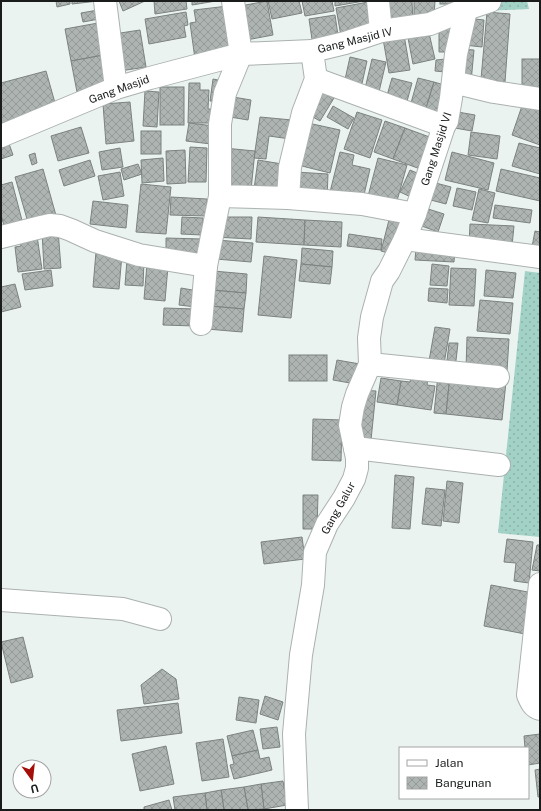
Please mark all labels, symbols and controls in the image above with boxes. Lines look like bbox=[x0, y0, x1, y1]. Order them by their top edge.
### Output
street label: Gang Masjid IV bbox=[316, 25, 394, 55]
street label: Gang Masjid bbox=[87, 72, 151, 106]
street label: Gang Masjid VI bbox=[418, 111, 454, 187]
street label: Gang Galur bbox=[319, 480, 357, 536]
legend bbox=[399, 747, 529, 799]
text: Jalan bbox=[435, 756, 464, 770]
north arrow bbox=[12, 759, 52, 799]
text: Bangunan bbox=[435, 776, 491, 790]
text: U bbox=[29, 782, 40, 795]

